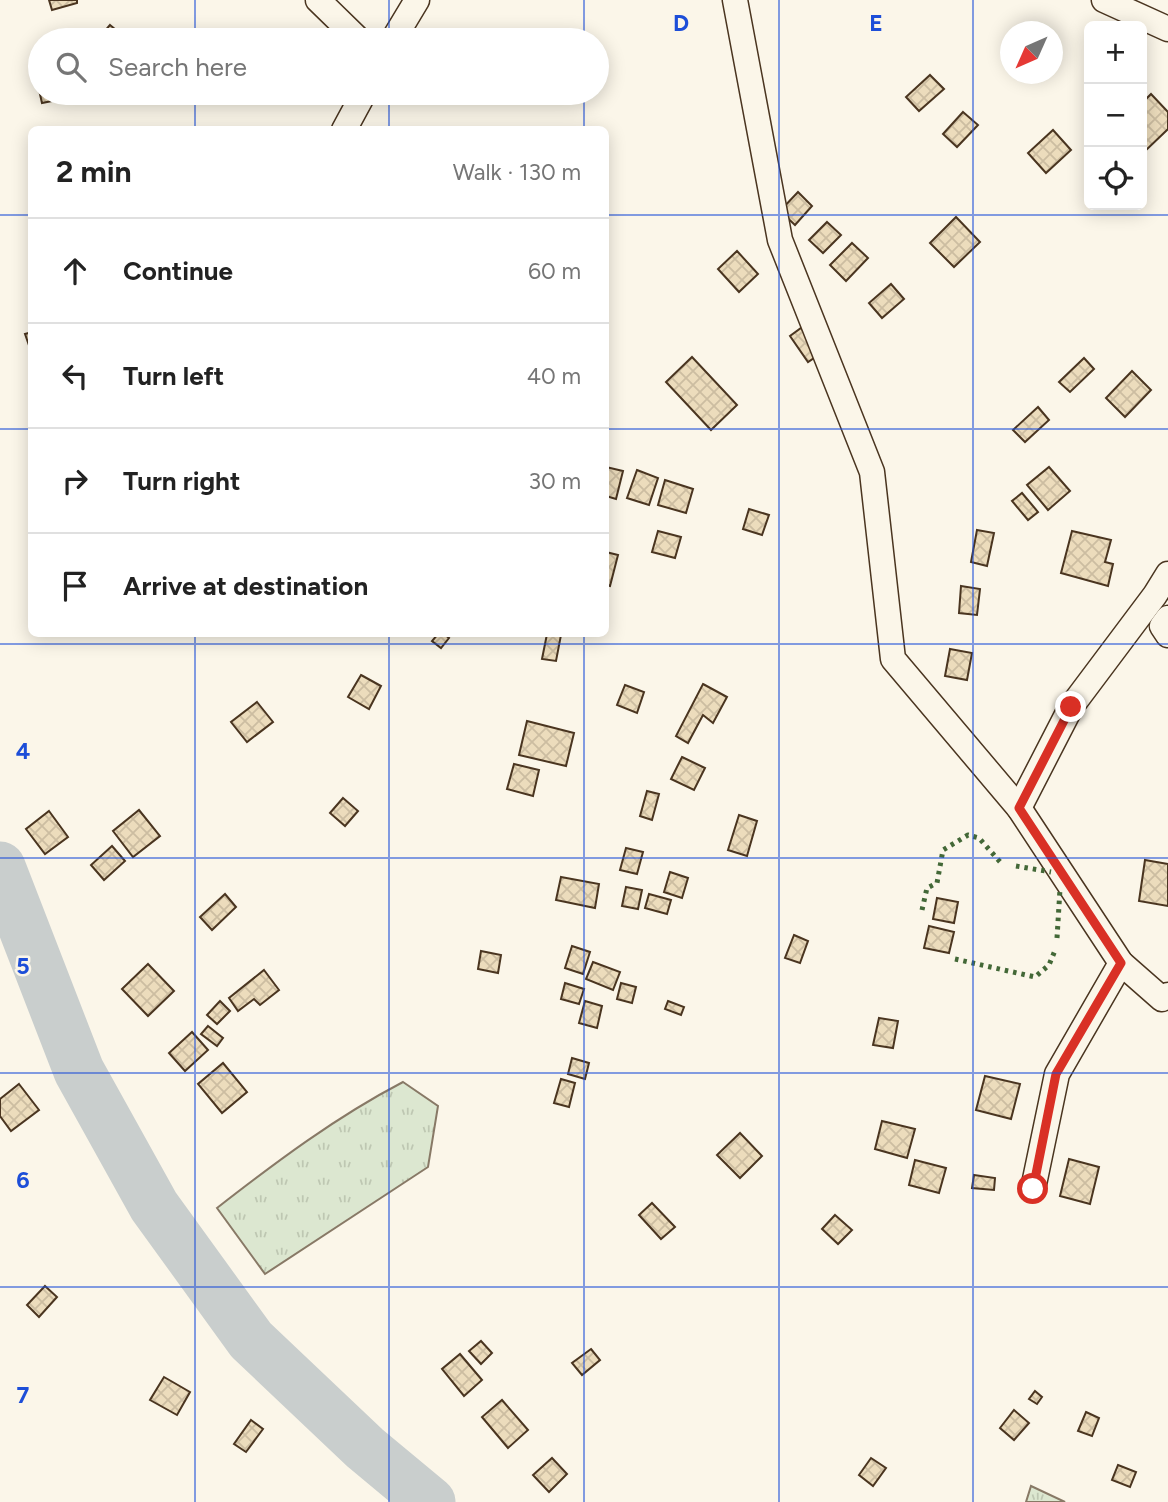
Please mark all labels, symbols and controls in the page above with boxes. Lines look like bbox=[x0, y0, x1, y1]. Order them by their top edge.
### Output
text: D bbox=[673, 9, 689, 37]
text: E bbox=[869, 9, 883, 37]
north arrow bbox=[1000, 21, 1063, 84]
map controls bbox=[1084, 21, 1147, 210]
button: + bbox=[1084, 21, 1147, 84]
search box bbox=[28, 28, 609, 105]
icon: search bbox=[52, 48, 90, 86]
text: Search here bbox=[108, 51, 247, 83]
button: − bbox=[1084, 84, 1147, 147]
button: locate bbox=[1084, 147, 1147, 210]
text: 2 min bbox=[56, 153, 132, 190]
text: Walk · 130 m bbox=[453, 158, 581, 186]
icon: ahead bbox=[56, 252, 94, 290]
text: Continue bbox=[123, 255, 233, 287]
text: 60 m bbox=[528, 257, 581, 285]
icon: left bbox=[56, 357, 94, 395]
text: Turn left bbox=[123, 360, 224, 392]
text: 40 m bbox=[527, 362, 581, 390]
icon: right bbox=[56, 462, 94, 500]
text: Turn right bbox=[123, 465, 240, 497]
text: 30 m bbox=[528, 467, 581, 495]
icon: arrive bbox=[56, 567, 94, 605]
text: Arrive at destination bbox=[123, 570, 368, 602]
route end bbox=[1055, 691, 1086, 722]
text: 4 bbox=[16, 737, 30, 765]
text: 5 bbox=[16, 952, 30, 980]
text: 6 bbox=[16, 1166, 30, 1194]
route start bbox=[1017, 1173, 1048, 1204]
text: 7 bbox=[17, 1381, 30, 1409]

